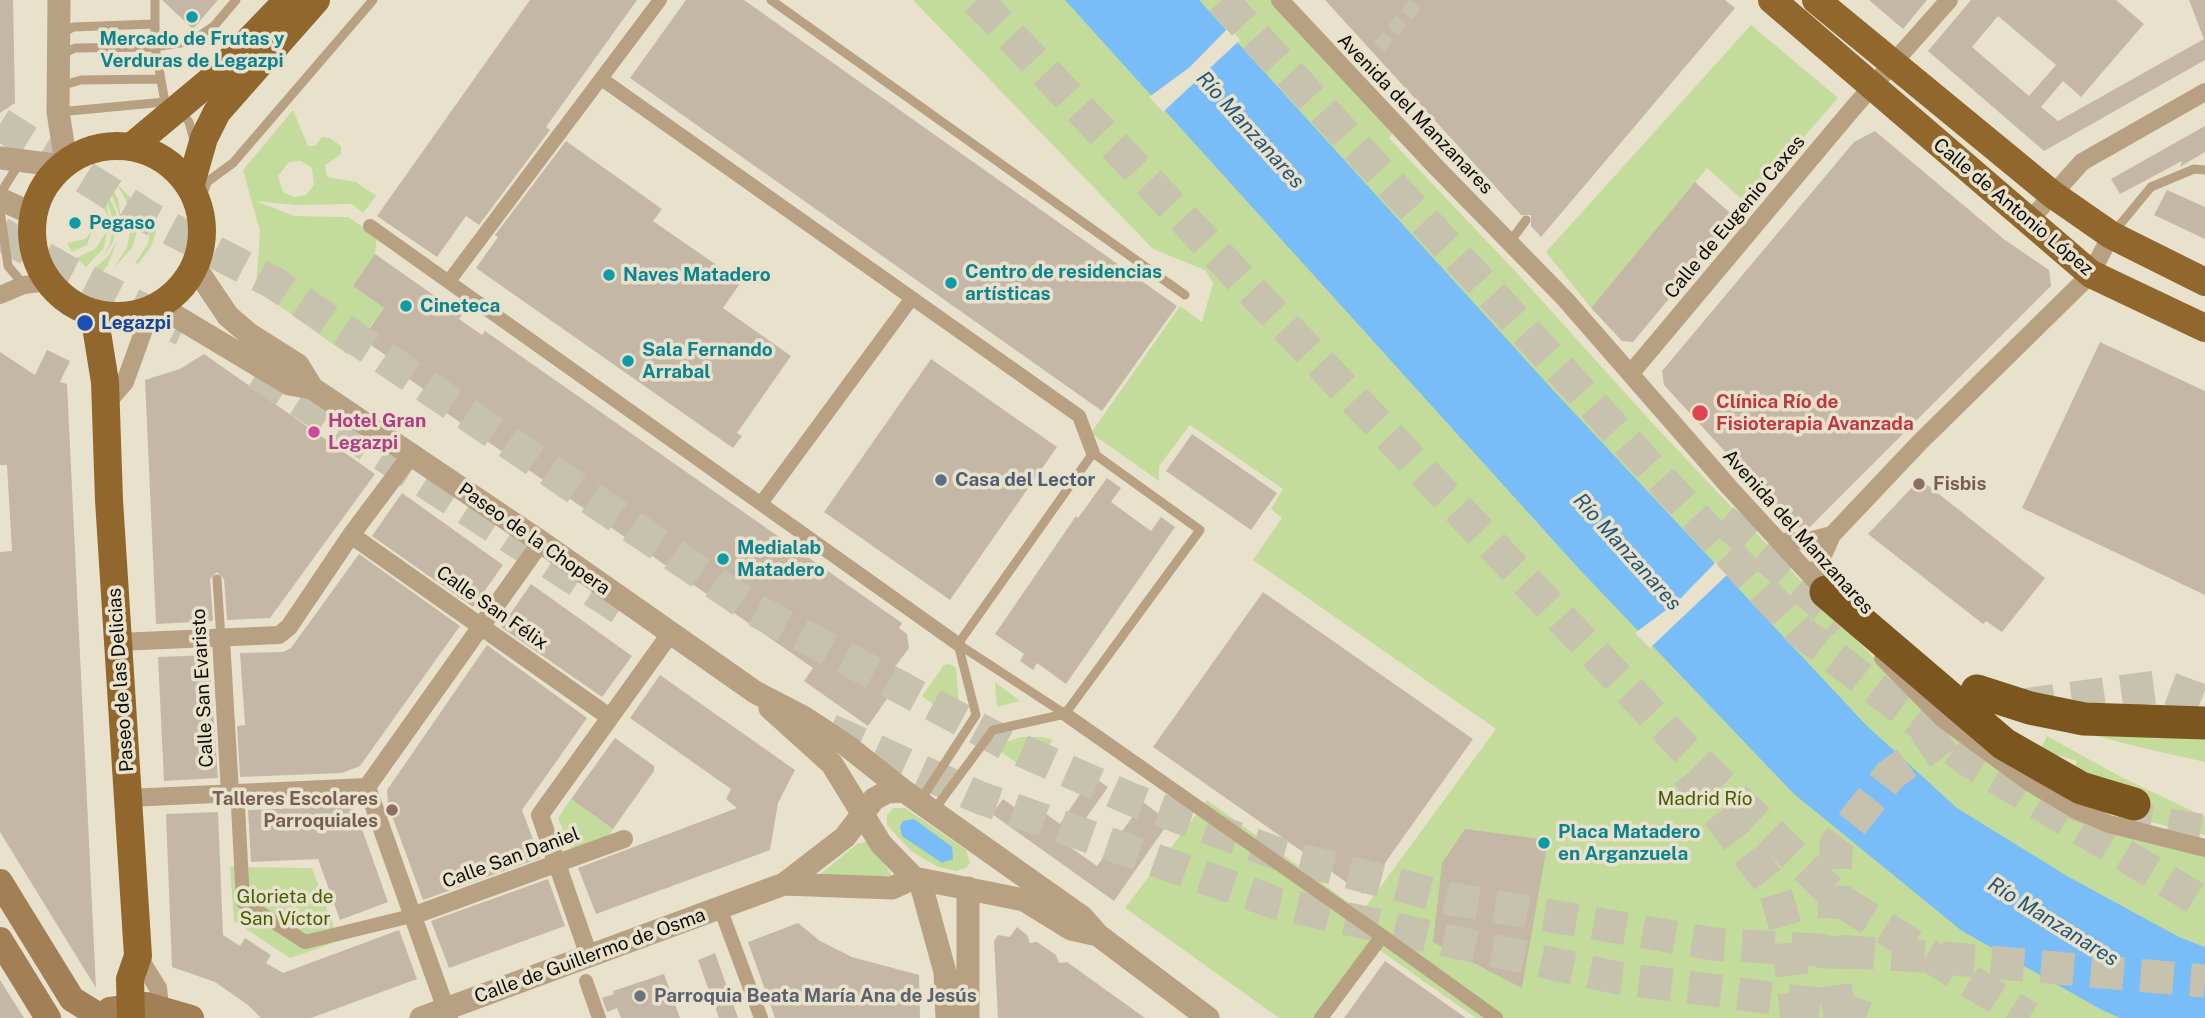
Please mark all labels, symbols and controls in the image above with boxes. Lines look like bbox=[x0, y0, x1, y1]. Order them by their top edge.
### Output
marker: Mercado de Frutas y Verduras de Legazpi bbox=[184, 9, 200, 25]
place label: Mercado de Frutas y Verduras de Legazpi bbox=[100, 28, 284, 72]
street label: Avenida del Manzanares bbox=[1332, 29, 1498, 199]
water label: Río Manzanares bbox=[1191, 66, 1309, 194]
street label: Calle de Eugenio Caxes bbox=[1660, 131, 1810, 303]
street label: Calle de Antonio López bbox=[1928, 133, 2098, 281]
place label: Pegaso bbox=[89, 212, 155, 234]
marker: Pegaso bbox=[67, 215, 83, 231]
place label: Centro de residencias artísticas bbox=[965, 261, 1162, 305]
place label: Naves Matadero bbox=[623, 264, 771, 286]
marker: Naves Matadero bbox=[601, 267, 617, 283]
marker: Centro de residencias artísticas bbox=[943, 275, 959, 291]
place label: Cineteca bbox=[420, 295, 500, 317]
marker: Cineteca bbox=[398, 298, 414, 314]
place label: Legazpi bbox=[101, 312, 171, 334]
marker: Legazpi bbox=[75, 313, 95, 333]
place label: Sala Fernando Arrabal bbox=[642, 339, 773, 383]
marker: Sala Fernando Arrabal bbox=[620, 353, 636, 369]
place label: Clínica Río de Fisioterapia Avanzada bbox=[1716, 391, 1914, 435]
marker: Clínica Río de Fisioterapia Avanzada bbox=[1690, 403, 1710, 423]
place label: Hotel Gran Legazpi bbox=[328, 410, 426, 454]
marker: Hotel Gran Legazpi bbox=[306, 424, 322, 440]
street label: Avenida del Manzanares bbox=[1718, 445, 1878, 619]
place label: Casa del Lector bbox=[955, 469, 1095, 491]
marker: Casa del Lector bbox=[933, 472, 949, 488]
place label: Fisbis bbox=[1933, 473, 1986, 495]
marker: Fisbis bbox=[1911, 476, 1927, 492]
street label: Paseo de la Chopera bbox=[454, 478, 614, 600]
water label: Río Manzanares bbox=[1568, 488, 1686, 616]
place label: Medialab Matadero bbox=[737, 537, 825, 581]
marker: Medialab Matadero bbox=[715, 551, 731, 567]
street label: Calle San Félix bbox=[432, 561, 552, 655]
street label: Paseo de las Delicias bbox=[103, 587, 139, 773]
street label: Calle San Evaristo bbox=[187, 608, 219, 768]
place label: Talleres Escolares Parroquiales bbox=[212, 788, 378, 832]
park label: Madrid Río bbox=[1658, 788, 1752, 810]
marker: Talleres Escolares Parroquiales bbox=[384, 802, 400, 818]
place label: Placa Matadero en Arganzuela bbox=[1558, 821, 1700, 865]
street label: Calle San Daniel bbox=[439, 823, 583, 893]
marker: Placa Matadero en Arganzuela bbox=[1536, 835, 1552, 851]
water label: Río Manzanares bbox=[1983, 872, 2123, 972]
park label: Glorieta de San Víctor bbox=[237, 886, 333, 930]
street label: Calle de Guillermo de Osma bbox=[471, 904, 709, 1008]
place label: Parroquia Beata María Ana de Jesús bbox=[654, 985, 977, 1007]
marker: Parroquia Beata María Ana de Jesús bbox=[632, 988, 648, 1004]

